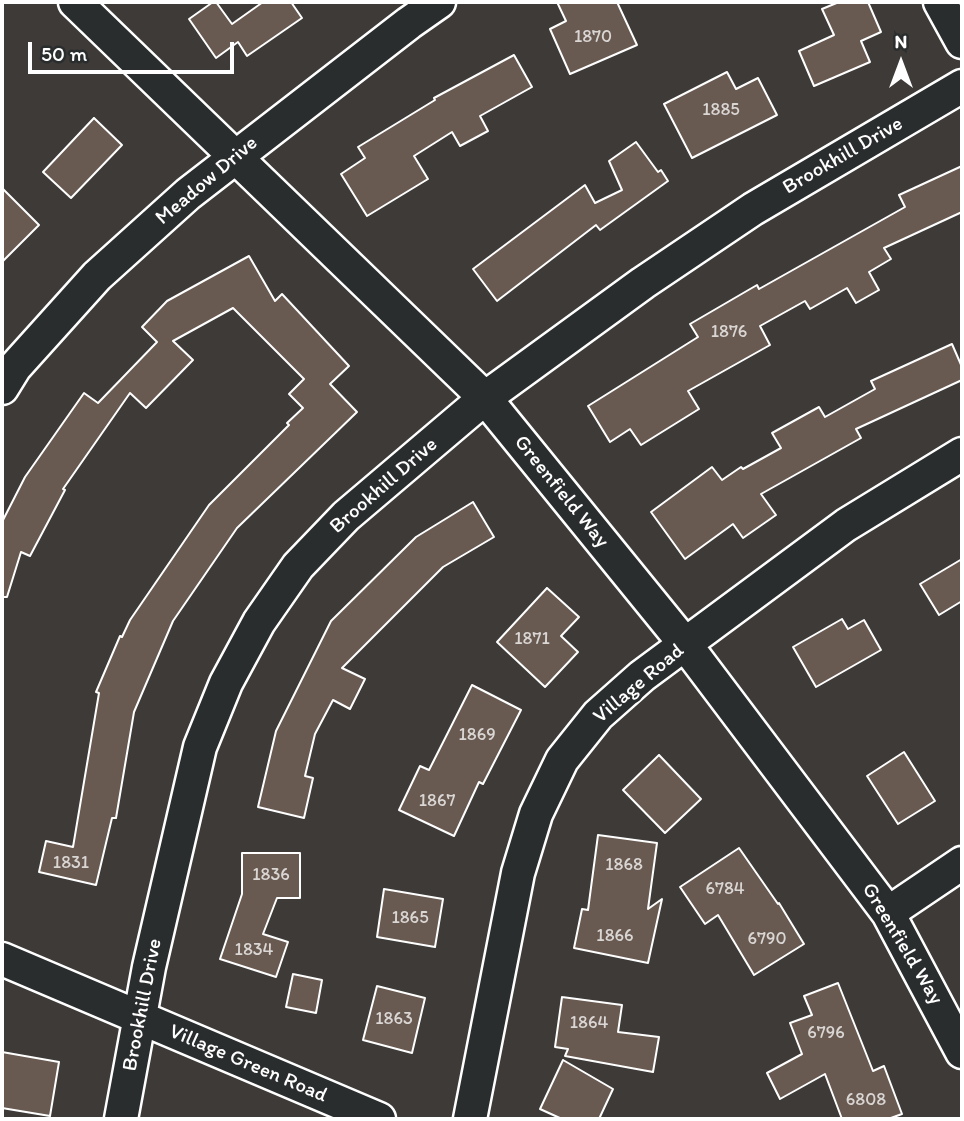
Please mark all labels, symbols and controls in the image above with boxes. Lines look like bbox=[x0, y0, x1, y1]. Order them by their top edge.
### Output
house number: 1870 bbox=[574, 26, 612, 48]
scale bar bbox=[32, 28, 238, 72]
north arrow bbox=[866, 28, 936, 98]
text: N bbox=[895, 30, 907, 53]
text: 50 m bbox=[41, 41, 87, 66]
house number: 1885 bbox=[702, 99, 740, 121]
street label: Brookhill Drive bbox=[778, 111, 908, 201]
street label: Meadow Drive bbox=[151, 131, 263, 231]
house number: 1876 bbox=[711, 321, 747, 343]
street label: Greenfield Way bbox=[508, 431, 614, 553]
street label: Brookhill Drive bbox=[325, 432, 443, 540]
house number: 1871 bbox=[514, 628, 550, 650]
street label: Village Road bbox=[588, 639, 690, 729]
house number: 1869 bbox=[458, 724, 496, 746]
house number: 1867 bbox=[419, 790, 455, 812]
house number: 1831 bbox=[53, 852, 89, 874]
house number: 1868 bbox=[605, 854, 643, 876]
house number: 1836 bbox=[252, 864, 290, 886]
house number: 6784 bbox=[705, 878, 745, 900]
street label: Greenfield Way bbox=[856, 879, 948, 1009]
house number: 1865 bbox=[391, 907, 429, 929]
house number: 1866 bbox=[596, 925, 634, 947]
house number: 6790 bbox=[748, 928, 786, 950]
street label: Brookhill Drive bbox=[118, 937, 168, 1073]
house number: 1834 bbox=[235, 939, 273, 961]
house number: 1863 bbox=[375, 1008, 413, 1030]
house number: 1864 bbox=[570, 1012, 608, 1034]
street label: Village Green Road bbox=[165, 1019, 331, 1109]
house number: 6796 bbox=[807, 1022, 845, 1044]
house number: 6808 bbox=[846, 1089, 886, 1111]

